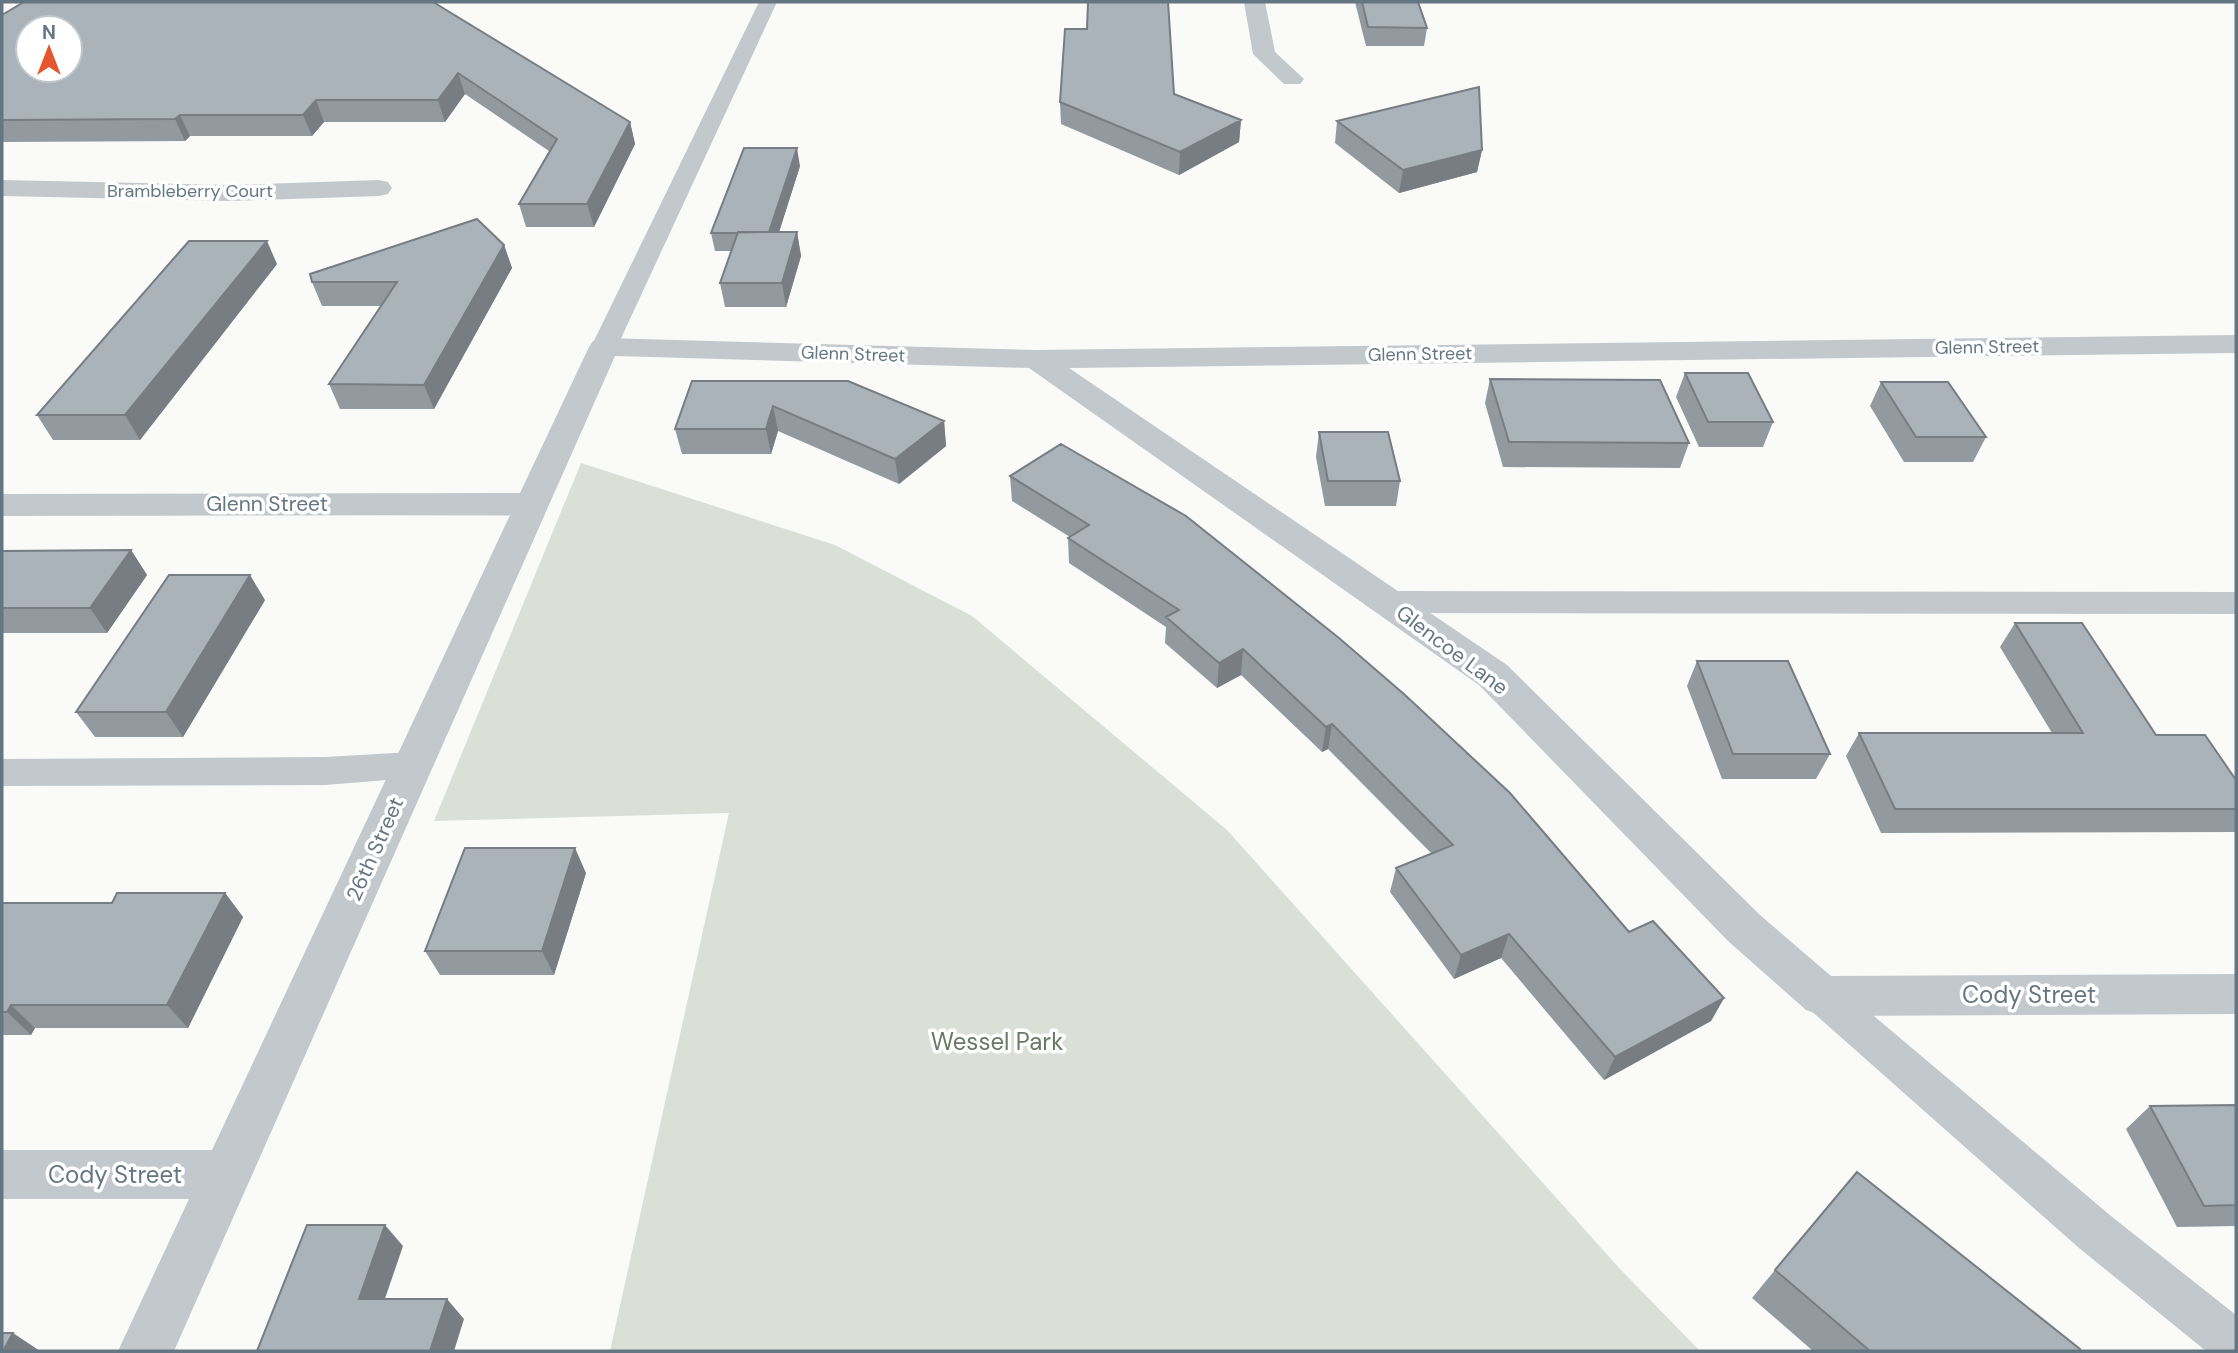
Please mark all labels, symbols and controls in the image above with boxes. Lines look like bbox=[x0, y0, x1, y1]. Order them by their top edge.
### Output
north arrow bbox=[14, 14, 84, 84]
text: N bbox=[42, 20, 56, 45]
street label: Brambleberry Court bbox=[107, 179, 273, 203]
street label: Glenn Street bbox=[1935, 334, 2039, 360]
street label: Glenn Street bbox=[800, 340, 906, 368]
street label: Glenn Street bbox=[1368, 341, 1472, 367]
street label: Glenn Street bbox=[206, 490, 328, 518]
street label: Glencoe Lane bbox=[1390, 599, 1514, 701]
street label: 26th Street bbox=[340, 793, 410, 905]
street label: Cody Street bbox=[1962, 979, 2096, 1010]
park label: Wessel Park bbox=[931, 1026, 1063, 1057]
street label: Cody Street bbox=[48, 1159, 182, 1190]

